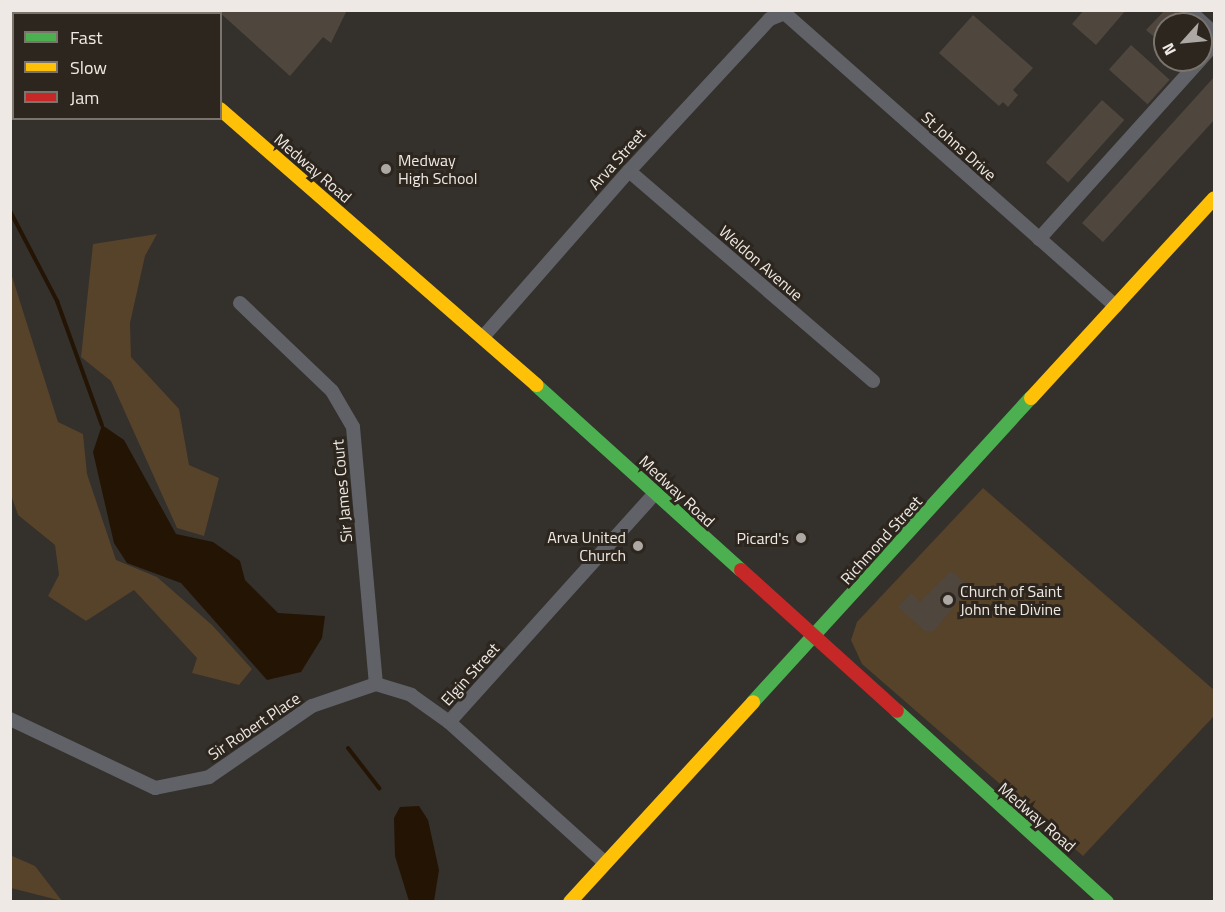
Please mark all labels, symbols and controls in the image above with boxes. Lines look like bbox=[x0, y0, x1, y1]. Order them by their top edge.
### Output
legend bbox=[12, 12, 222, 120]
north arrow bbox=[1153, 12, 1213, 72]
text: Fast bbox=[70, 24, 103, 51]
text: N bbox=[1156, 39, 1182, 60]
text: Slow bbox=[70, 54, 107, 81]
text: Jam bbox=[70, 84, 99, 111]
street label: St Johns Drive bbox=[918, 107, 1000, 185]
street label: Arva Street bbox=[585, 125, 649, 193]
street label: Medway Road bbox=[271, 129, 355, 207]
place label: Medway High School bbox=[398, 150, 477, 188]
marker: Medway High School bbox=[379, 162, 393, 176]
street label: Weldon Avenue bbox=[715, 221, 807, 305]
street label: Sir James Court bbox=[328, 439, 356, 543]
street label: Medway Road bbox=[635, 451, 719, 531]
street label: Richmond Street bbox=[836, 492, 926, 588]
place label: Arva United Church bbox=[547, 527, 626, 565]
place label: Picard's bbox=[737, 528, 789, 548]
marker: Picard's bbox=[794, 531, 808, 545]
marker: Arva United Church bbox=[631, 539, 645, 553]
place label: Church of Saint John the Divine bbox=[960, 581, 1062, 619]
marker: Church of Saint John the Divine bbox=[941, 593, 955, 607]
street label: Elgin Street bbox=[437, 639, 503, 709]
street label: Sir Robert Place bbox=[204, 688, 304, 764]
street label: Medway Road bbox=[995, 778, 1079, 856]

